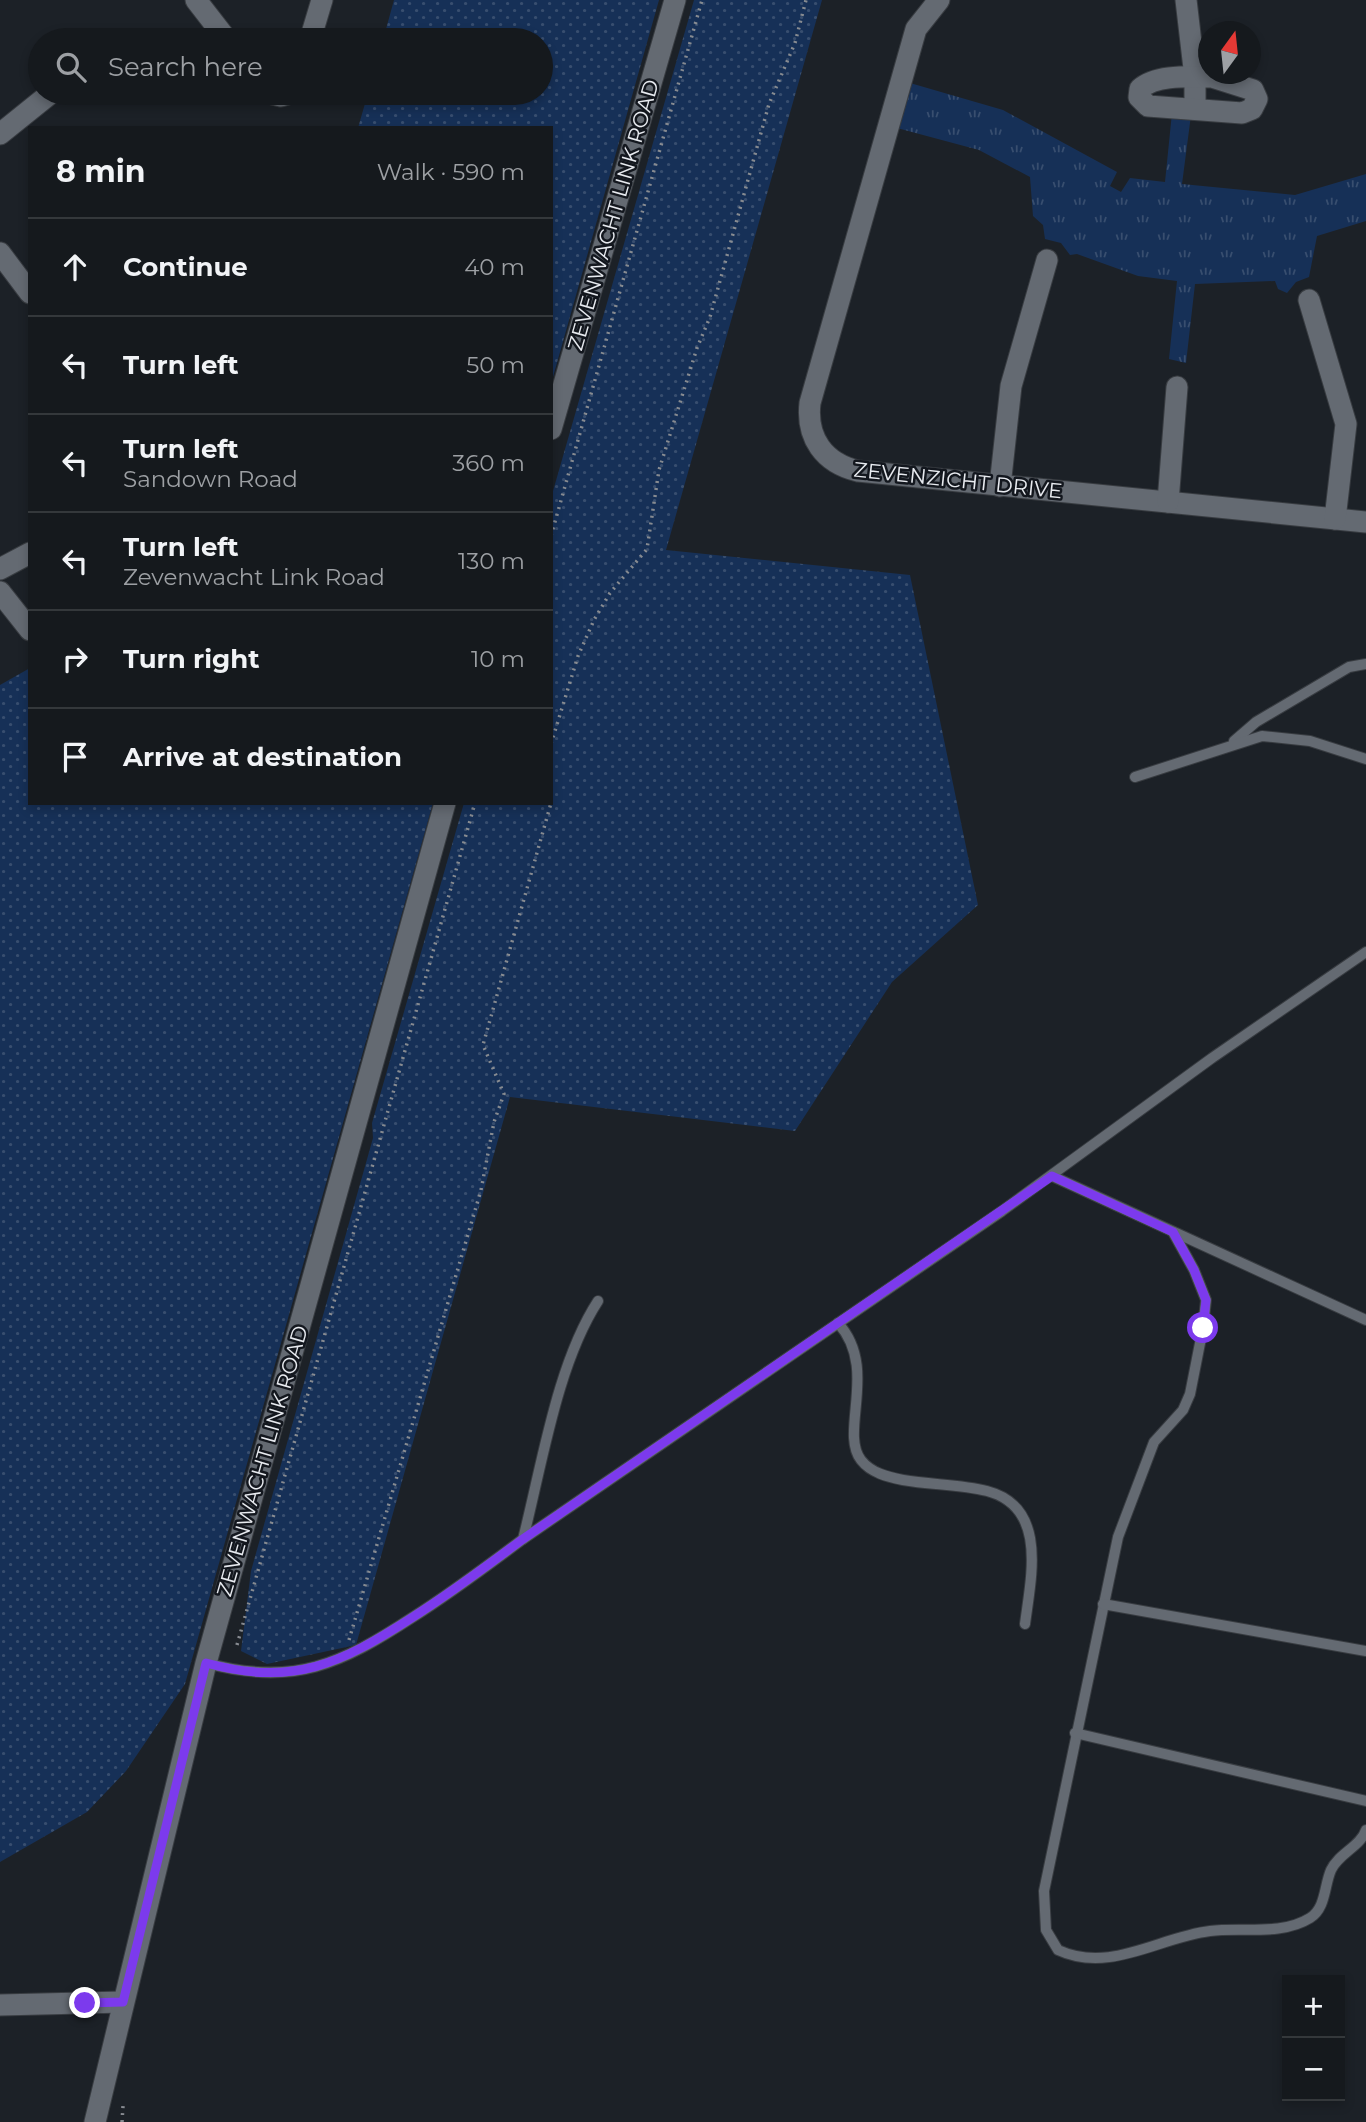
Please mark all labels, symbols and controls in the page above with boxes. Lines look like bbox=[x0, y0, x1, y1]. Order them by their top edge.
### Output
north arrow bbox=[1198, 21, 1261, 84]
search box bbox=[28, 28, 553, 105]
icon: search bbox=[52, 48, 90, 86]
text: Search here bbox=[108, 51, 263, 83]
street label: ZEVENWACHT LINK ROAD bbox=[562, 77, 664, 353]
text: 8 min bbox=[56, 153, 146, 190]
text: Walk · 590 m bbox=[377, 158, 525, 186]
icon: ahead bbox=[56, 248, 94, 286]
text: Continue bbox=[123, 251, 248, 283]
text: 40 m bbox=[464, 253, 525, 281]
icon: left bbox=[56, 346, 94, 384]
text: Turn left bbox=[123, 349, 239, 381]
text: 50 m bbox=[466, 351, 525, 379]
text: Turn left bbox=[123, 433, 239, 465]
icon: left bbox=[56, 444, 94, 482]
text: 360 m bbox=[452, 449, 525, 477]
street label: ZEVENZICHT DRIVE bbox=[853, 457, 1063, 503]
text: Sandown Road bbox=[123, 465, 298, 493]
text: Turn left bbox=[123, 531, 239, 563]
icon: left bbox=[56, 542, 94, 580]
text: 130 m bbox=[458, 547, 525, 575]
text: Zevenwacht Link Road bbox=[123, 563, 385, 591]
icon: right bbox=[56, 640, 94, 678]
text: Turn right bbox=[123, 643, 259, 675]
text: 10 m bbox=[471, 645, 525, 673]
icon: arrive bbox=[56, 738, 94, 776]
text: Arrive at destination bbox=[123, 741, 402, 773]
route start bbox=[1187, 1312, 1218, 1343]
street label: ZEVENWACHT LINK ROAD bbox=[211, 1323, 313, 1599]
map controls bbox=[1282, 1975, 1345, 2101]
button: + bbox=[1282, 1975, 1345, 2038]
route end bbox=[69, 1987, 100, 2018]
button: − bbox=[1282, 2038, 1345, 2101]

